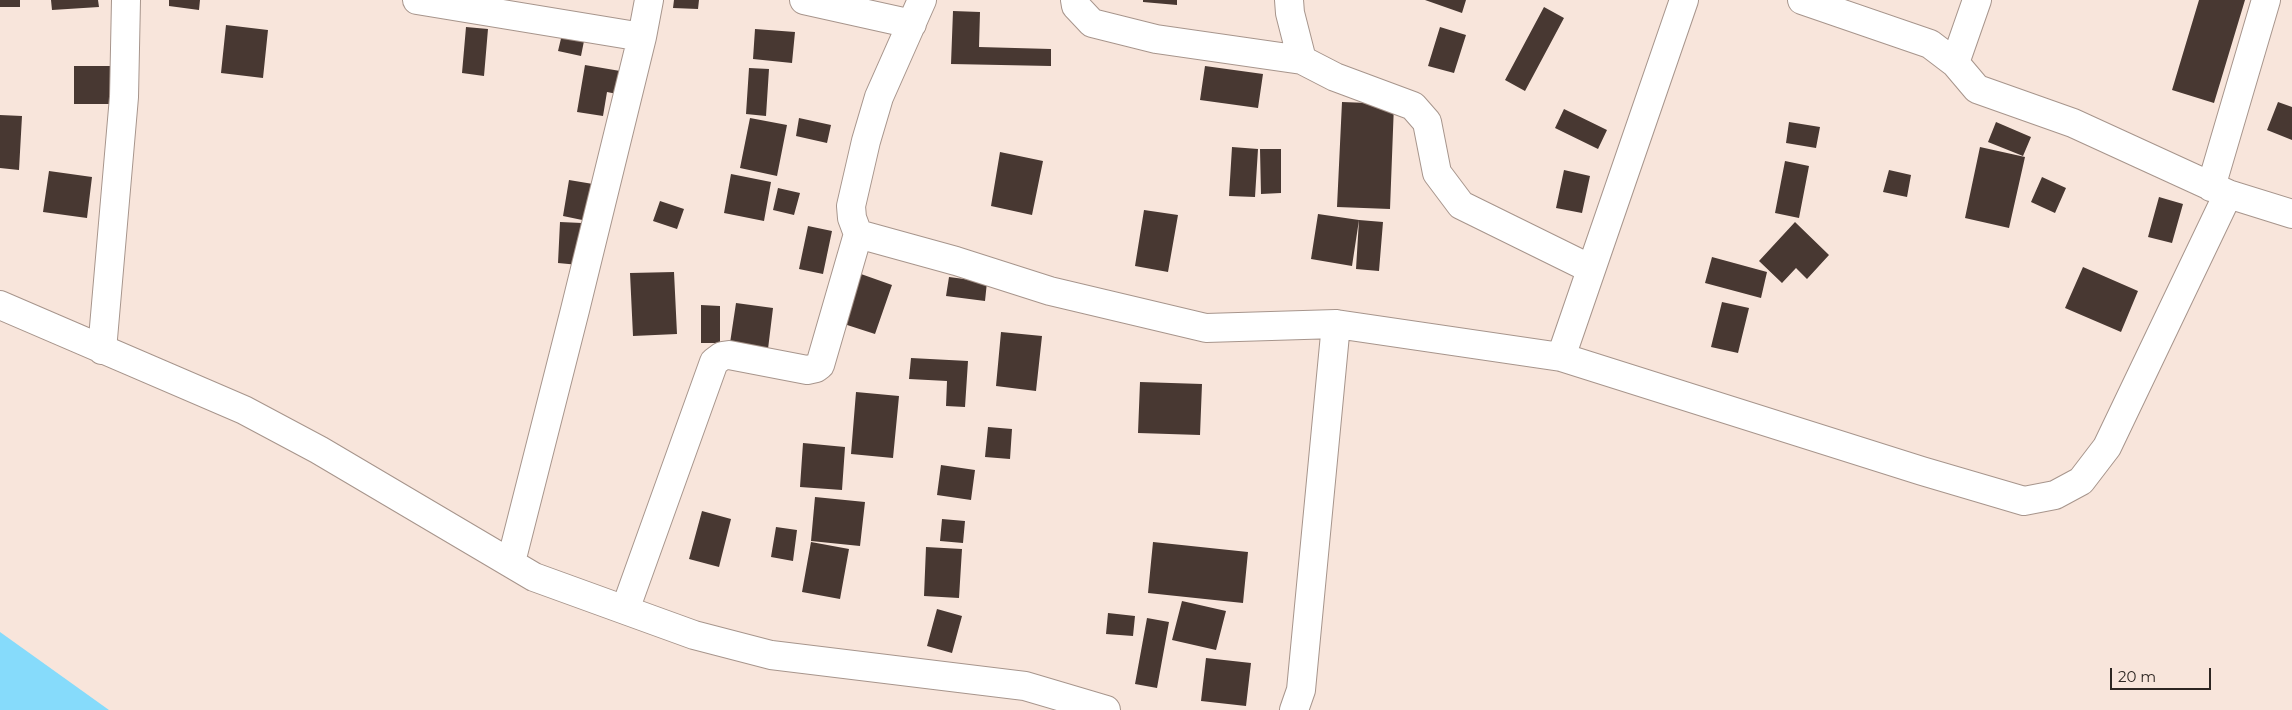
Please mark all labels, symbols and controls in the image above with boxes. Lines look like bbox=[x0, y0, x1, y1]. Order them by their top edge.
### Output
scale bar bbox=[2112, 658, 2213, 690]
text: 20 m bbox=[2118, 667, 2156, 686]

